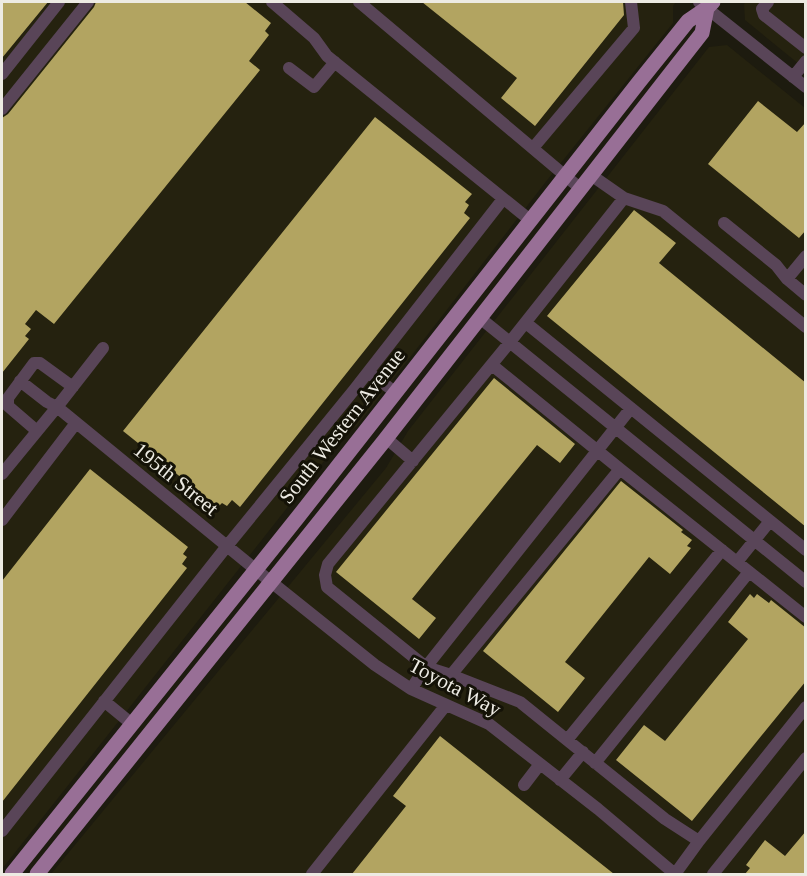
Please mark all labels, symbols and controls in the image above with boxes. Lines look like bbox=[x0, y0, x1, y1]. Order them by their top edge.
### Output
street label: South Western Avenue bbox=[274, 344, 410, 508]
street label: 195th Street bbox=[129, 438, 223, 521]
street label: Toyota Way bbox=[405, 653, 506, 721]

